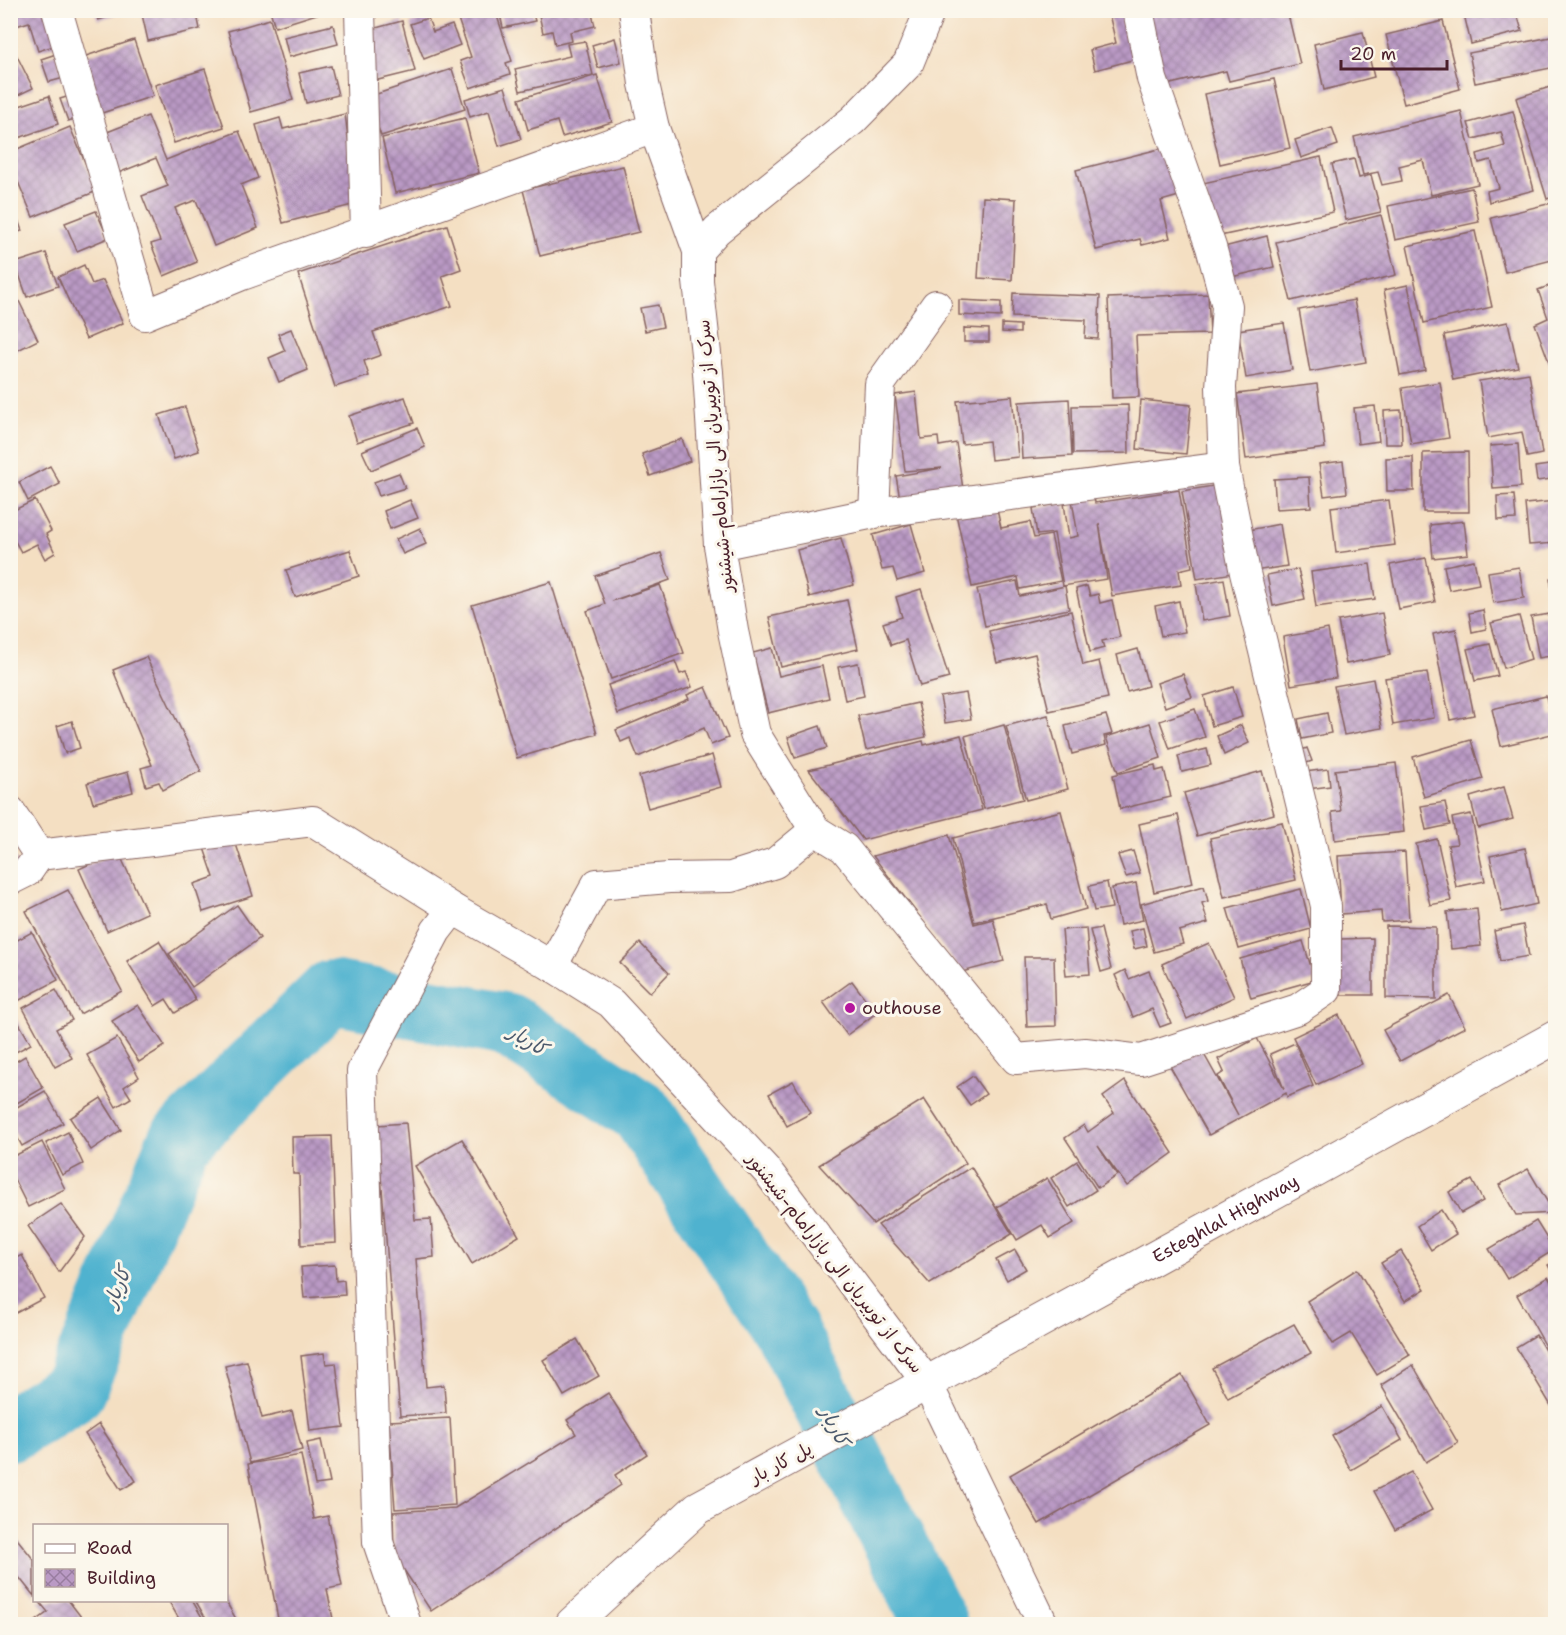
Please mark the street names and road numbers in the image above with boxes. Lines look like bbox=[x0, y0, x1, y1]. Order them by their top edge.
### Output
street label: سرک از توبیریان الی بازارامام-شیشنور bbox=[691, 319, 741, 595]
street label: سرک از توبیریان الی بازارامام-شیشنور bbox=[739, 1146, 929, 1379]
street label: Esteghlal Highway bbox=[1148, 1169, 1303, 1269]
street label: پل کار بار bbox=[744, 1437, 816, 1490]

